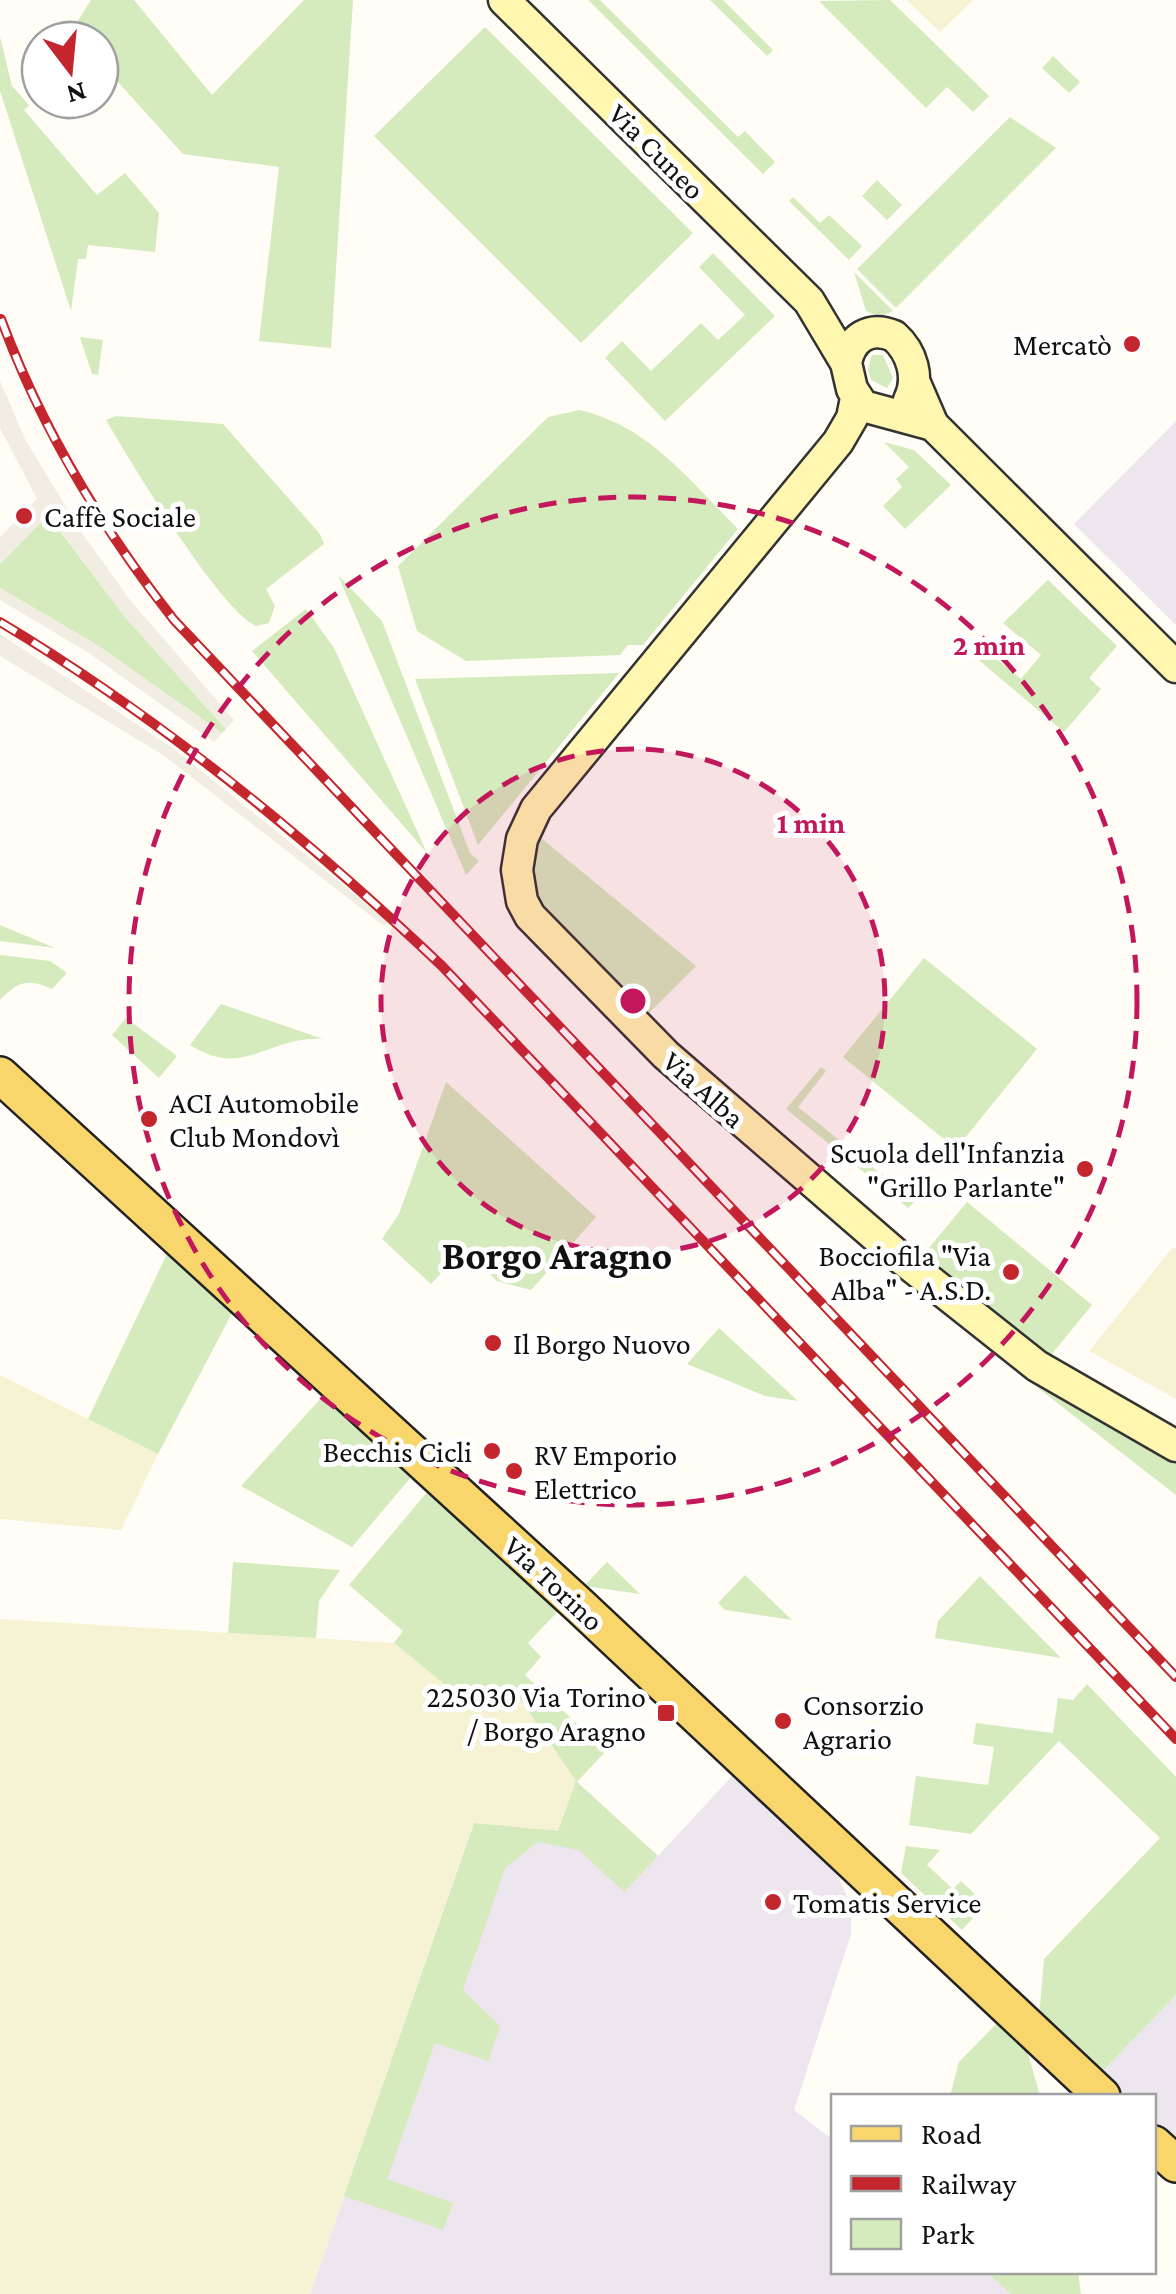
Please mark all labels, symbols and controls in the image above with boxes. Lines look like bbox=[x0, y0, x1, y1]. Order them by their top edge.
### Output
north arrow bbox=[20, 20, 120, 120]
text: N bbox=[63, 76, 90, 111]
street label: Via Cuneo bbox=[602, 96, 712, 206]
place label: Mercatò bbox=[1013, 328, 1112, 361]
marker: Mercatò bbox=[1121, 333, 1143, 355]
place label: Caffè Sociale bbox=[44, 500, 196, 533]
marker: Caffè Sociale bbox=[13, 505, 35, 527]
text: 2 min bbox=[953, 628, 1025, 661]
text: 1 min bbox=[777, 806, 845, 839]
centre of rings bbox=[615, 983, 651, 1019]
street label: Via Alba bbox=[656, 1044, 752, 1134]
place label: ACI Automobile Club Mondovì bbox=[169, 1086, 359, 1153]
marker: ACI Automobile Club Mondovì bbox=[138, 1108, 160, 1130]
place label: Scuola dell'Infanzia "Grillo Parlante" bbox=[830, 1136, 1065, 1203]
marker: Scuola dell'Infanzia "Grillo Parlante" bbox=[1074, 1158, 1096, 1180]
district label: Borgo Aragno bbox=[442, 1233, 672, 1278]
place label: Bocciofila "Via Alba" - A.S.D. bbox=[819, 1239, 991, 1306]
marker: Bocciofila "Via Alba" - A.S.D. bbox=[1000, 1261, 1022, 1283]
place label: Il Borgo Nuovo bbox=[513, 1327, 691, 1361]
marker: Il Borgo Nuovo bbox=[482, 1332, 504, 1354]
place label: Becchis Cicli bbox=[323, 1435, 472, 1468]
place label: RV Emporio Elettrico bbox=[534, 1438, 677, 1505]
marker: Becchis Cicli bbox=[481, 1440, 503, 1462]
marker: RV Emporio Elettrico bbox=[503, 1460, 525, 1482]
street label: Via Torino bbox=[498, 1529, 610, 1637]
place label: 225030 Via Torino / Borgo Aragno bbox=[426, 1680, 646, 1748]
place label: Consorzio Agrario bbox=[803, 1688, 924, 1756]
marker: 225030 Via Torino / Borgo Aragno bbox=[655, 1702, 677, 1724]
marker: Consorzio Agrario bbox=[772, 1710, 794, 1732]
place label: Tomatis Service bbox=[793, 1886, 981, 1919]
marker: Tomatis Service bbox=[762, 1891, 784, 1913]
legend bbox=[831, 2094, 1156, 2274]
text: Road bbox=[921, 2117, 982, 2150]
text: Railway bbox=[921, 2167, 1017, 2201]
text: Park bbox=[921, 2217, 975, 2250]

